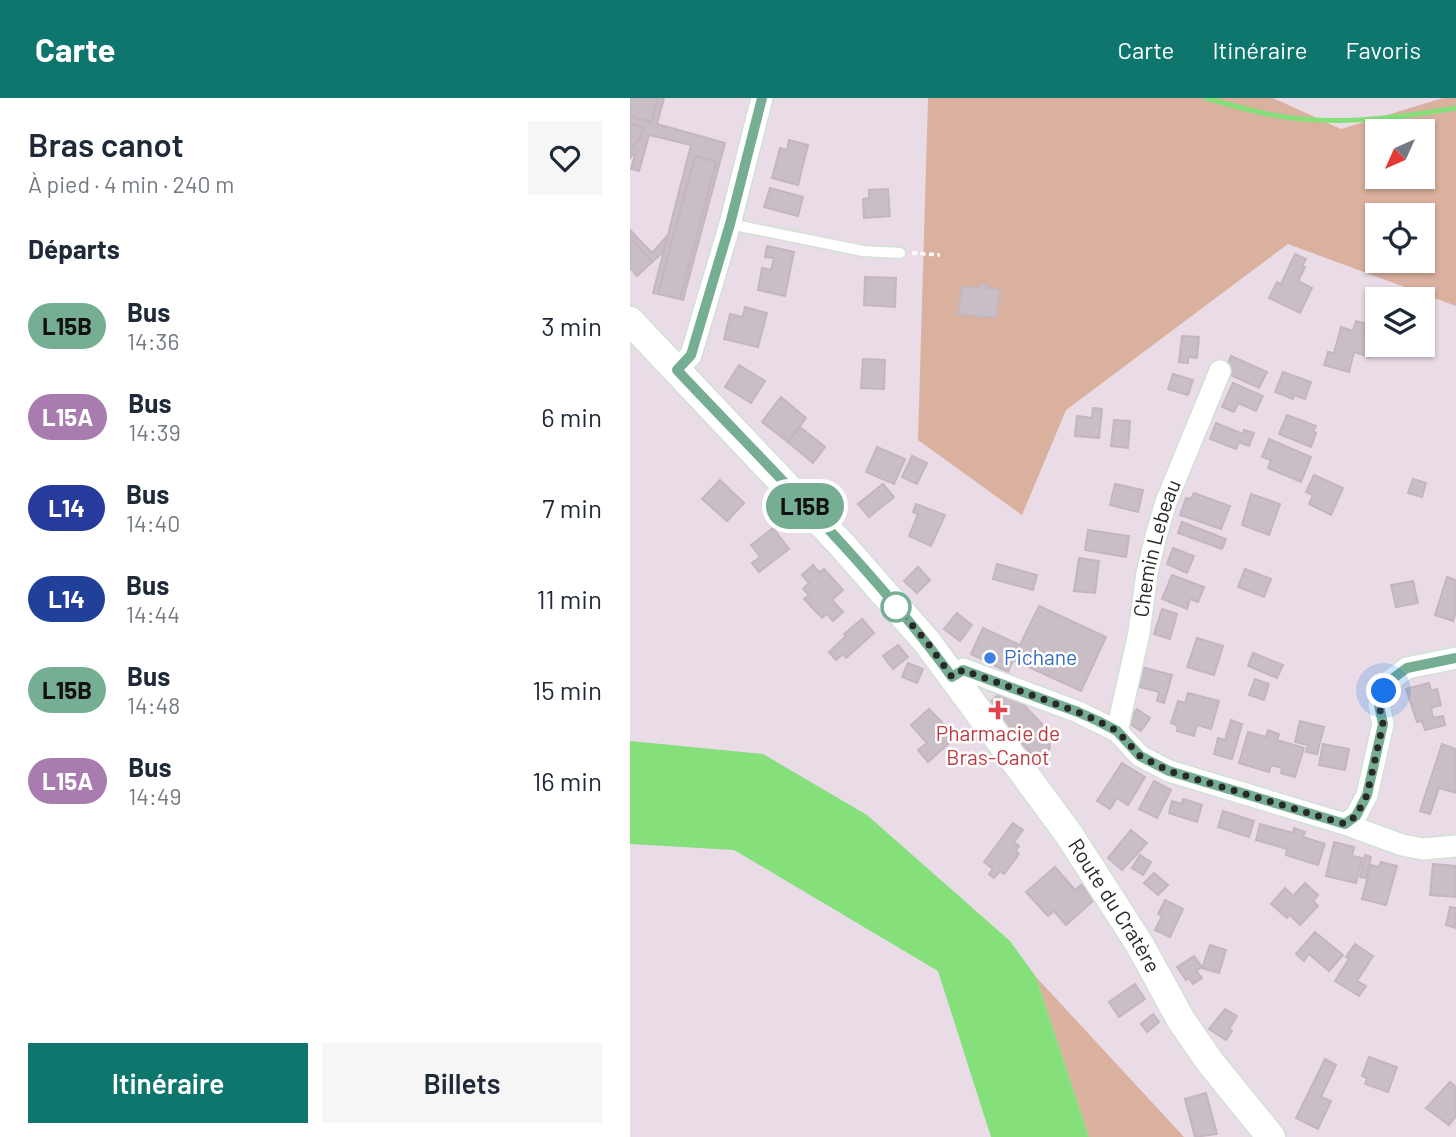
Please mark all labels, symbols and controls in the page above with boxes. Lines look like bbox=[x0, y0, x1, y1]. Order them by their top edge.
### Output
text: Carte bbox=[35, 29, 116, 69]
text: Carte bbox=[1118, 35, 1174, 64]
text: Itinéraire bbox=[1212, 35, 1308, 64]
text: Favoris bbox=[1346, 35, 1421, 64]
north arrow bbox=[1365, 119, 1435, 189]
map controls bbox=[1365, 119, 1435, 357]
button: heart bbox=[528, 121, 602, 195]
text: Bras canot bbox=[28, 124, 184, 164]
text: À pied · 4 min · 240 m bbox=[28, 170, 234, 198]
button: locate bbox=[1365, 203, 1435, 273]
text: Départs bbox=[28, 233, 120, 264]
button: layers bbox=[1365, 287, 1435, 357]
text: Bus bbox=[127, 296, 170, 327]
text: 3 min bbox=[541, 310, 602, 341]
text: L15B bbox=[42, 311, 92, 340]
text: 14:36 bbox=[127, 327, 179, 355]
text: Bus bbox=[128, 387, 171, 418]
text: 6 min bbox=[541, 401, 602, 432]
text: L15A bbox=[42, 402, 93, 431]
text: 14:39 bbox=[128, 418, 181, 446]
street label: Chemin Lebeau bbox=[1127, 475, 1185, 619]
text: Bus bbox=[126, 478, 169, 509]
line badge: L15B bbox=[756, 483, 854, 529]
text: L15B bbox=[780, 491, 830, 520]
text: 7 min bbox=[542, 492, 602, 523]
text: L14 bbox=[48, 493, 85, 522]
text: 14:40 bbox=[126, 509, 180, 537]
text: Bus bbox=[126, 569, 169, 600]
text: 11 min bbox=[536, 583, 602, 614]
text: L14 bbox=[48, 584, 85, 613]
unlabelled marker bbox=[881, 592, 911, 622]
text: 14:44 bbox=[126, 600, 180, 628]
place label: Pichane bbox=[1004, 644, 1077, 669]
marker: Pichane bbox=[982, 650, 998, 666]
text: Bus bbox=[127, 660, 170, 691]
your location bbox=[1366, 673, 1401, 708]
text: 15 min bbox=[532, 674, 602, 705]
text: L15B bbox=[42, 675, 92, 704]
text: 14:48 bbox=[127, 691, 180, 719]
marker: Pharmacie de Bras-Canot bbox=[990, 702, 1006, 718]
place label: Pharmacie de Bras-Canot bbox=[936, 720, 1060, 769]
text: Bus bbox=[128, 751, 171, 782]
text: 16 min bbox=[532, 765, 602, 796]
text: L15A bbox=[42, 766, 93, 795]
text: 14:49 bbox=[128, 782, 181, 810]
street label: Route du Cratère bbox=[1064, 833, 1167, 976]
button: Itinéraire bbox=[28, 1043, 308, 1123]
button: Billets bbox=[322, 1043, 602, 1123]

